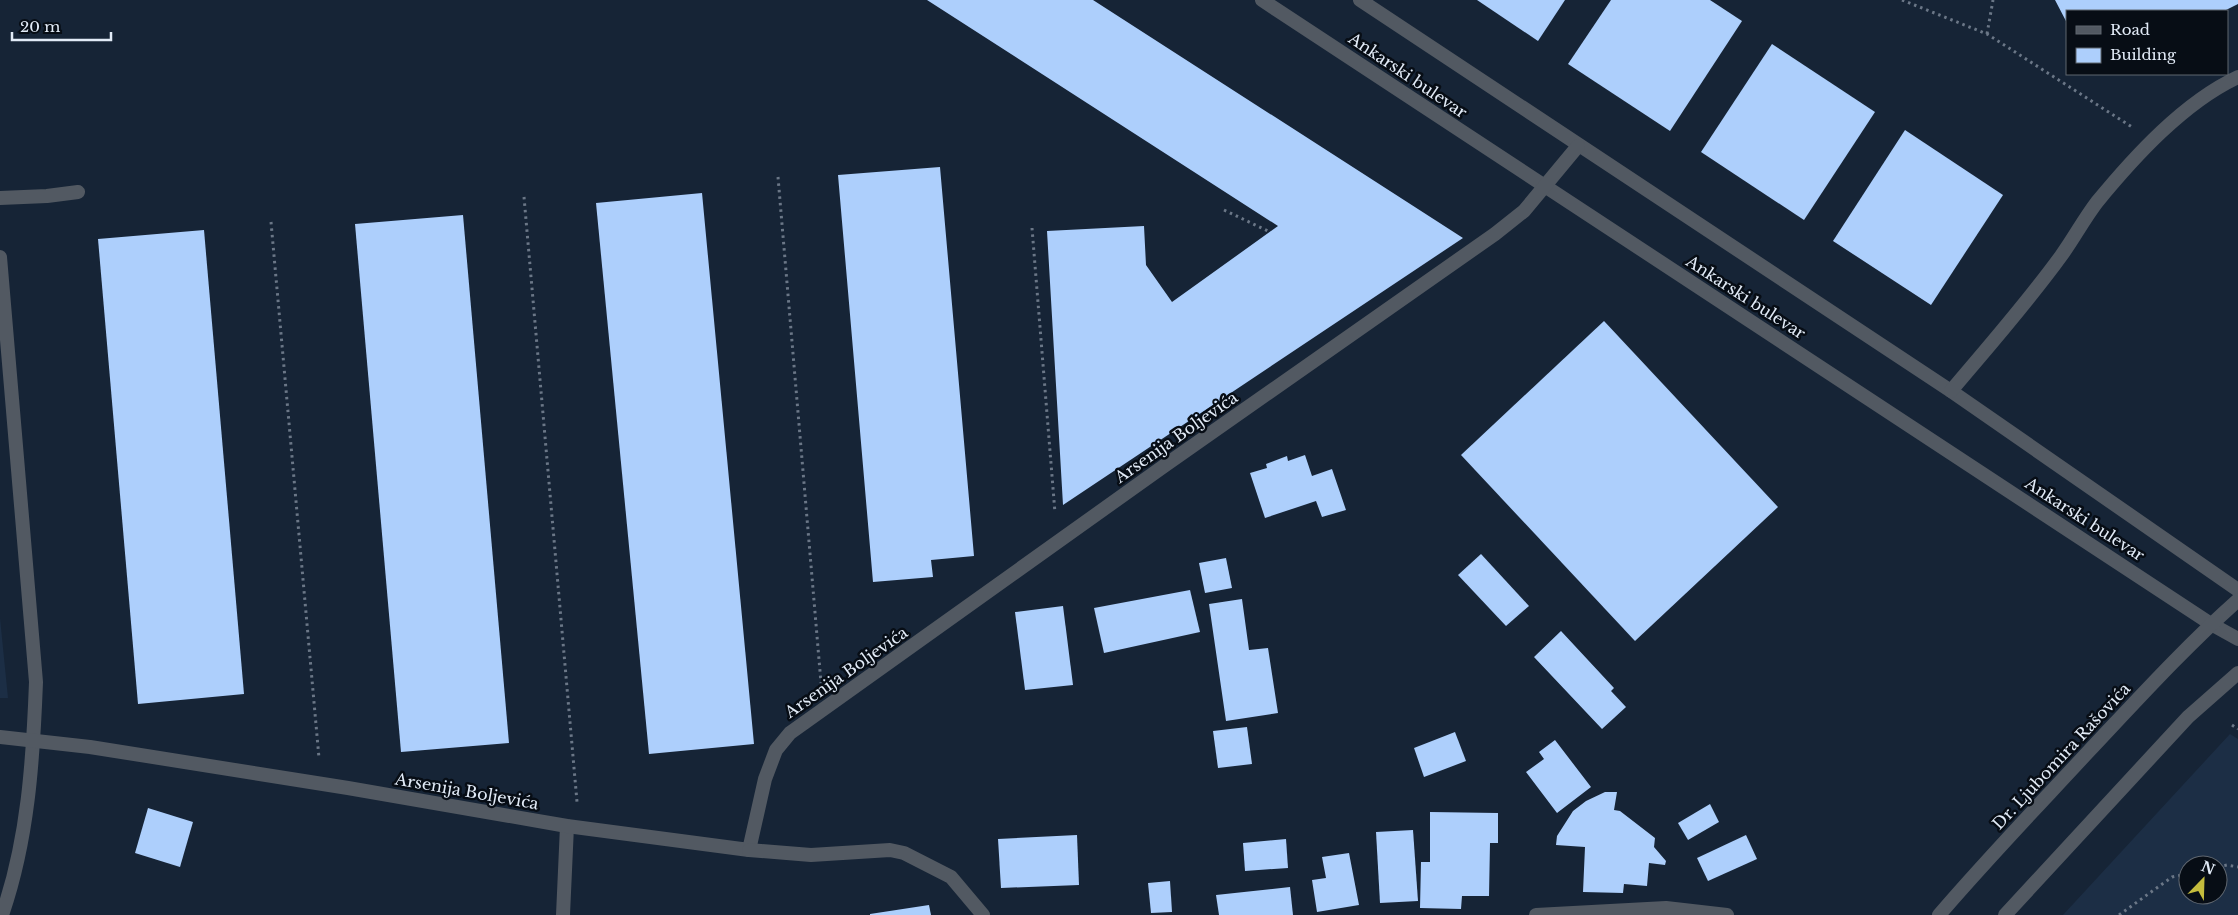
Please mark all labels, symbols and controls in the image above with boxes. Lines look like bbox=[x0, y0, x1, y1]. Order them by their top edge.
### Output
scale bar bbox=[12, 10, 111, 42]
legend bbox=[2066, 10, 2228, 75]
text: 20 m bbox=[20, 17, 60, 36]
text: Road bbox=[2110, 20, 2150, 39]
street label: Ankarski bulevar bbox=[1344, 27, 1471, 122]
text: Building bbox=[2110, 45, 2177, 64]
street label: Ankarski bulevar bbox=[1682, 250, 1810, 343]
street label: Arsenija Boljevića bbox=[1110, 387, 1241, 487]
street label: Ankarski bulevar bbox=[2021, 472, 2149, 565]
street label: Arsenija Boljevića bbox=[780, 622, 911, 722]
street label: Dr. Ljubomira Rašovića bbox=[1988, 678, 2134, 833]
street label: Arsenija Boljevića bbox=[393, 768, 540, 813]
north arrow bbox=[2178, 855, 2228, 905]
text: N bbox=[2199, 857, 2218, 879]

